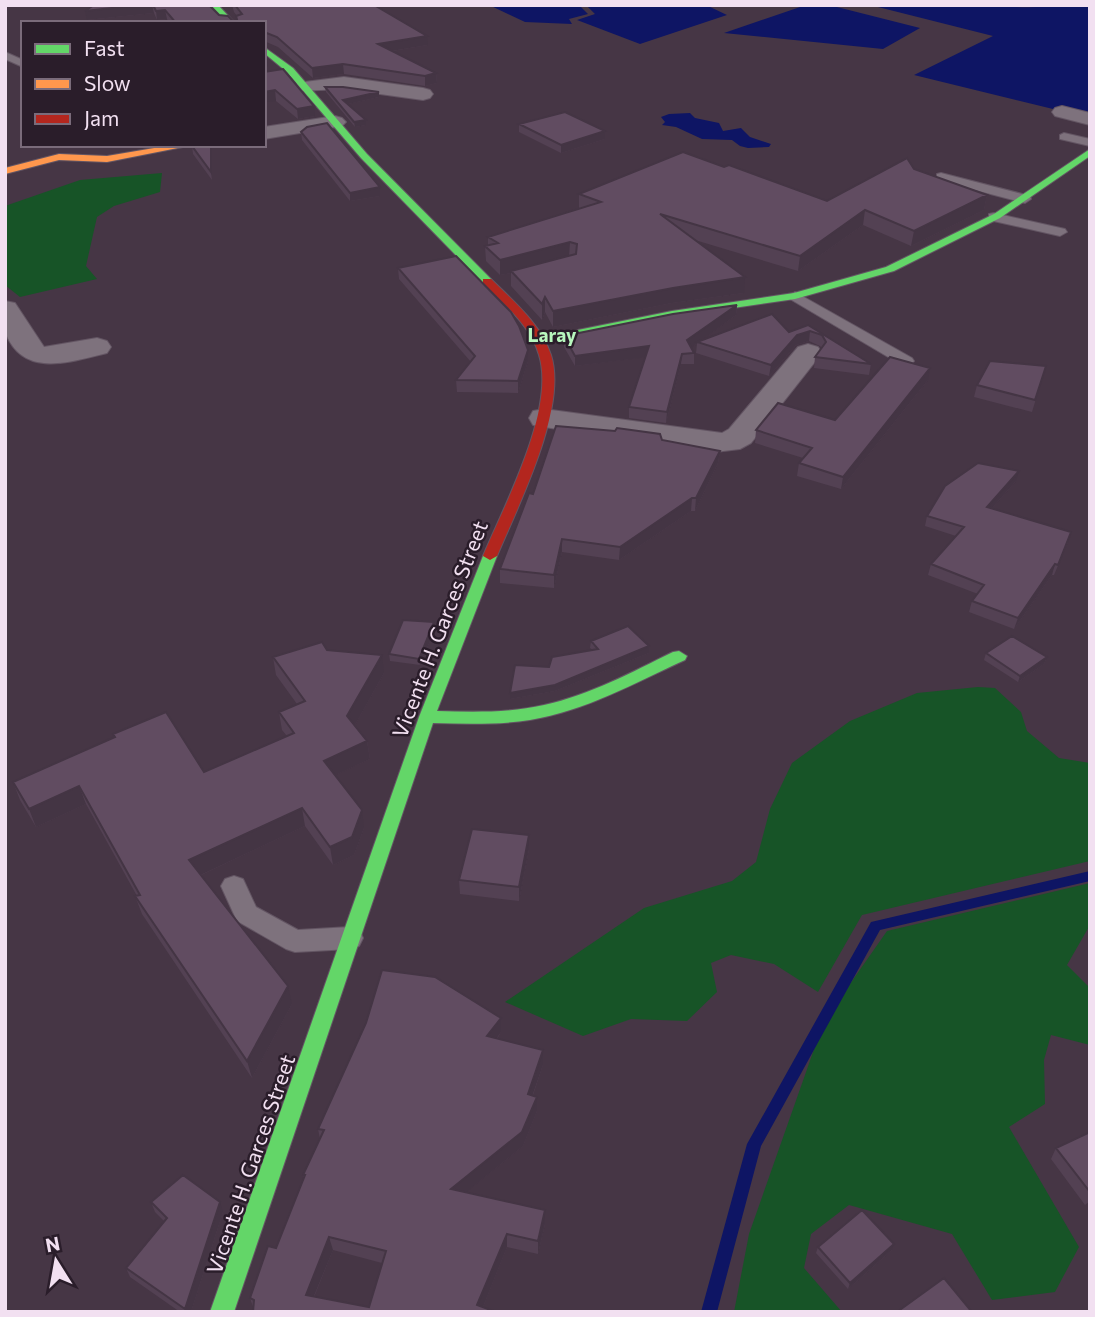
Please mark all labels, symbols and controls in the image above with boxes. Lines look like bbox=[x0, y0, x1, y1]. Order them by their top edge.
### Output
legend bbox=[21, 21, 266, 147]
text: Fast bbox=[84, 35, 125, 60]
text: Slow bbox=[84, 70, 131, 95]
text: Jam bbox=[84, 105, 119, 130]
district label: Laray bbox=[528, 323, 577, 346]
street label: Vicente H. Garces Street bbox=[386, 517, 492, 741]
street label: Vicente H. Garces Street bbox=[201, 1051, 299, 1277]
north arrow bbox=[21, 1226, 91, 1296]
text: N bbox=[43, 1231, 62, 1256]

